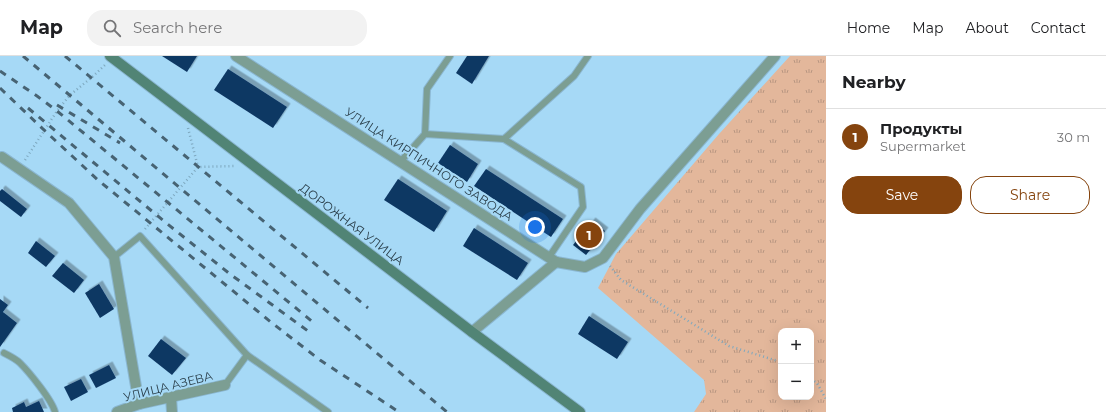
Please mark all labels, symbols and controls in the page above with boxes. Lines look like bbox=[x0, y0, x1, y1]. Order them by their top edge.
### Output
search box bbox=[87, 10, 367, 46]
text: Map bbox=[20, 16, 63, 39]
icon: search bbox=[101, 17, 123, 39]
text: Search here bbox=[133, 18, 222, 37]
text: Home bbox=[847, 19, 890, 37]
text: Map bbox=[912, 19, 943, 37]
text: About bbox=[965, 19, 1009, 37]
text: Contact bbox=[1031, 19, 1086, 37]
text: Nearby bbox=[842, 72, 906, 92]
street label: УЛИЦА КИРПИЧНОГО ЗАВОДА bbox=[342, 104, 516, 224]
text: Продукты bbox=[880, 119, 962, 138]
text: 1 bbox=[852, 129, 858, 145]
text: 30 m bbox=[1057, 129, 1090, 145]
text: Supermarket bbox=[880, 138, 966, 154]
button: Save bbox=[842, 176, 962, 214]
button: Share bbox=[970, 176, 1090, 214]
street label: ДОРОЖНАЯ УЛИЦА bbox=[297, 180, 407, 268]
your location bbox=[525, 217, 545, 237]
pin: 1 bbox=[576, 220, 602, 250]
map controls bbox=[778, 328, 814, 400]
button: + bbox=[778, 328, 814, 364]
button: − bbox=[778, 364, 814, 400]
street label: УЛИЦА АЗЕВА bbox=[122, 368, 214, 404]

